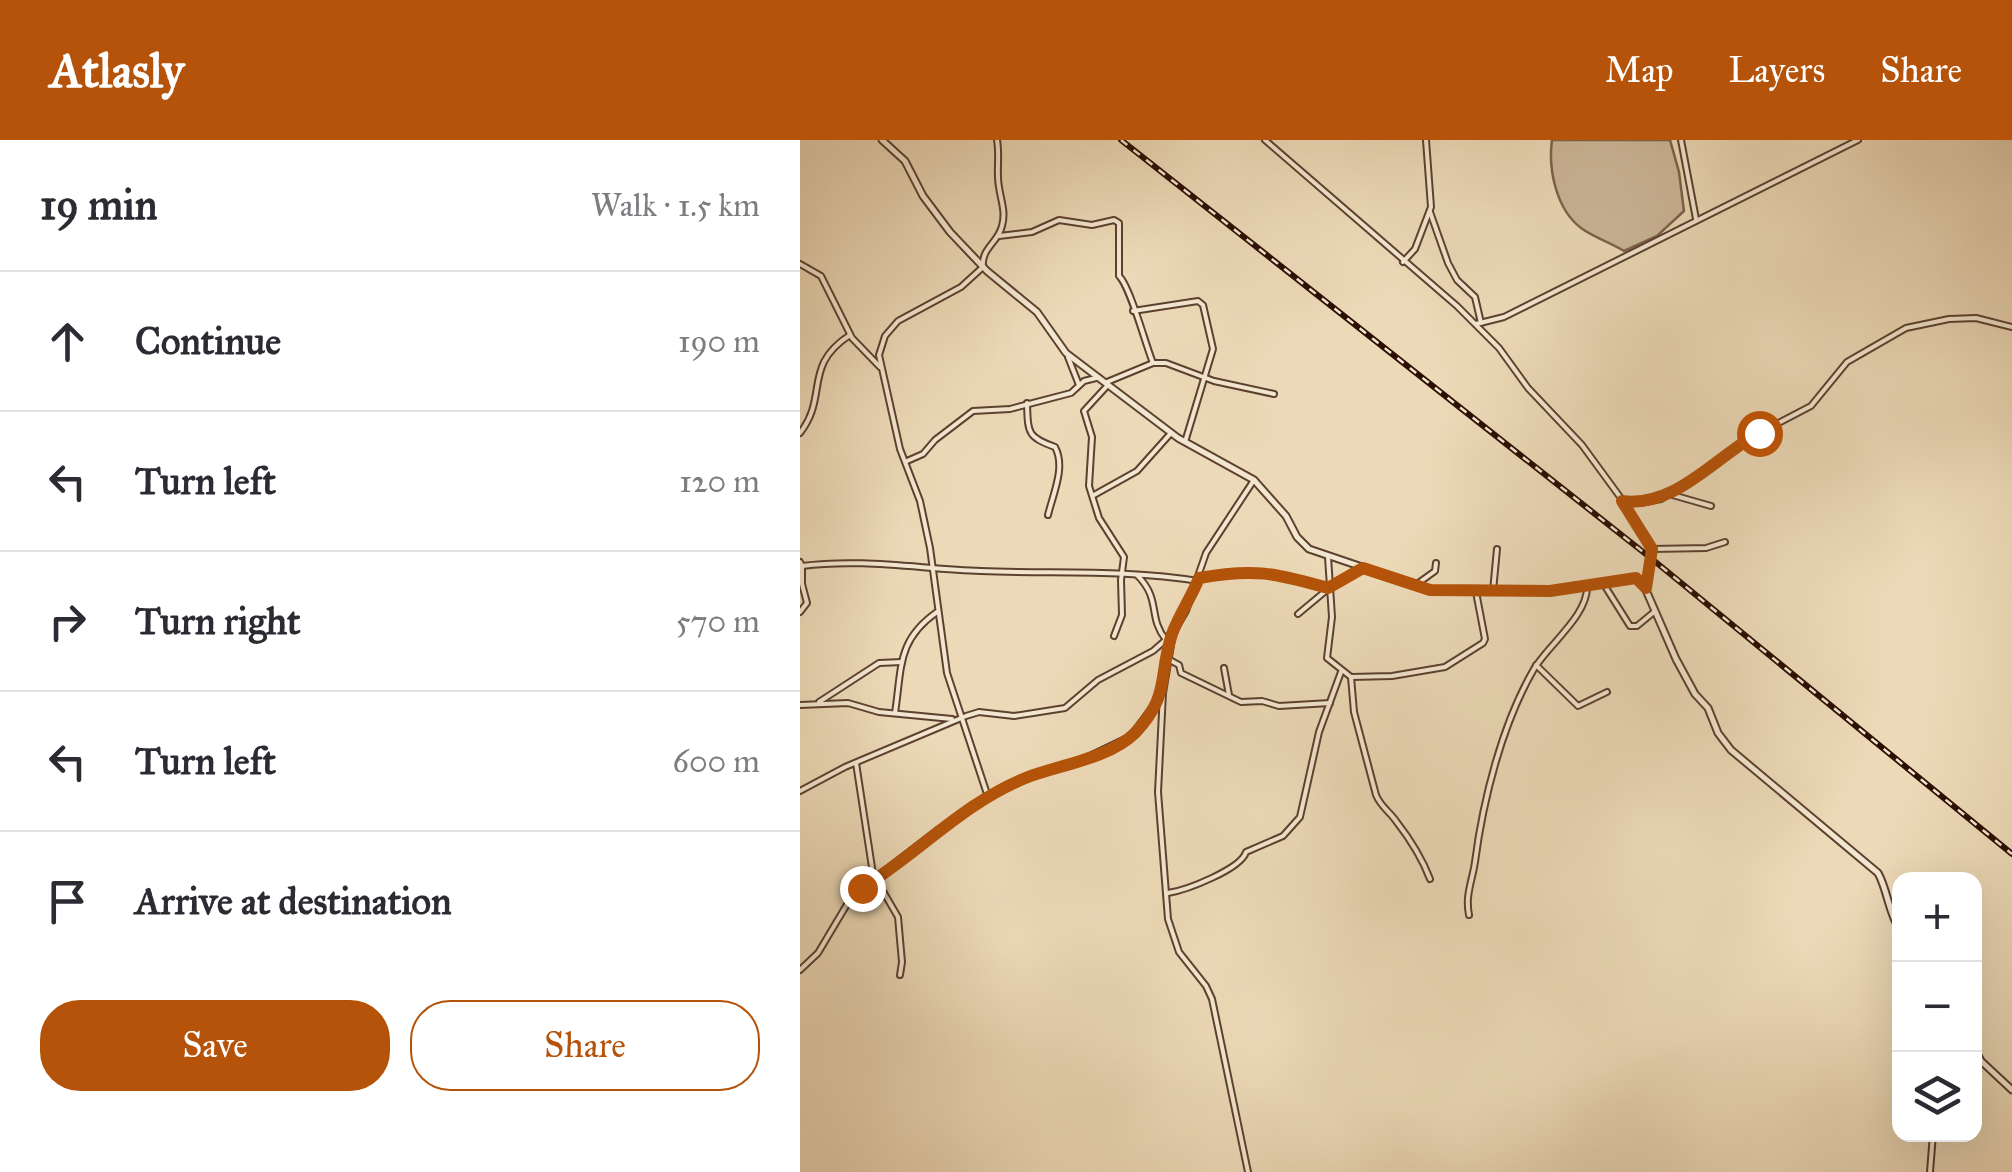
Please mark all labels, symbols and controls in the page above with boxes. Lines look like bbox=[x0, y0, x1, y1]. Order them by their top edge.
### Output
text: Atlasly bbox=[50, 41, 184, 100]
text: Map bbox=[1605, 49, 1673, 92]
text: Layers bbox=[1728, 49, 1825, 92]
text: Share bbox=[1880, 49, 1962, 92]
text: 19 min bbox=[40, 179, 157, 231]
text: Walk · 1.5 km bbox=[591, 186, 760, 225]
icon: ahead bbox=[40, 314, 95, 369]
text: Continue bbox=[135, 318, 281, 364]
text: 190 m bbox=[678, 322, 760, 361]
route start bbox=[1737, 411, 1783, 457]
icon: left bbox=[40, 454, 95, 509]
text: Turn left bbox=[135, 458, 276, 504]
text: 120 m bbox=[679, 462, 760, 501]
icon: right bbox=[40, 594, 95, 649]
text: Turn right bbox=[135, 598, 301, 644]
text: 570 m bbox=[676, 602, 760, 641]
icon: left bbox=[40, 734, 95, 789]
text: Turn left bbox=[135, 738, 276, 784]
text: 600 m bbox=[673, 742, 760, 781]
route end bbox=[840, 866, 886, 912]
map controls bbox=[1892, 872, 1982, 1142]
button: + bbox=[1892, 872, 1982, 962]
icon: arrive bbox=[40, 874, 95, 929]
text: Arrive at destination bbox=[135, 878, 452, 924]
button: − bbox=[1892, 962, 1982, 1052]
button: Save bbox=[40, 1000, 390, 1091]
button: Share bbox=[410, 1000, 760, 1091]
button: layers bbox=[1892, 1052, 1982, 1142]

